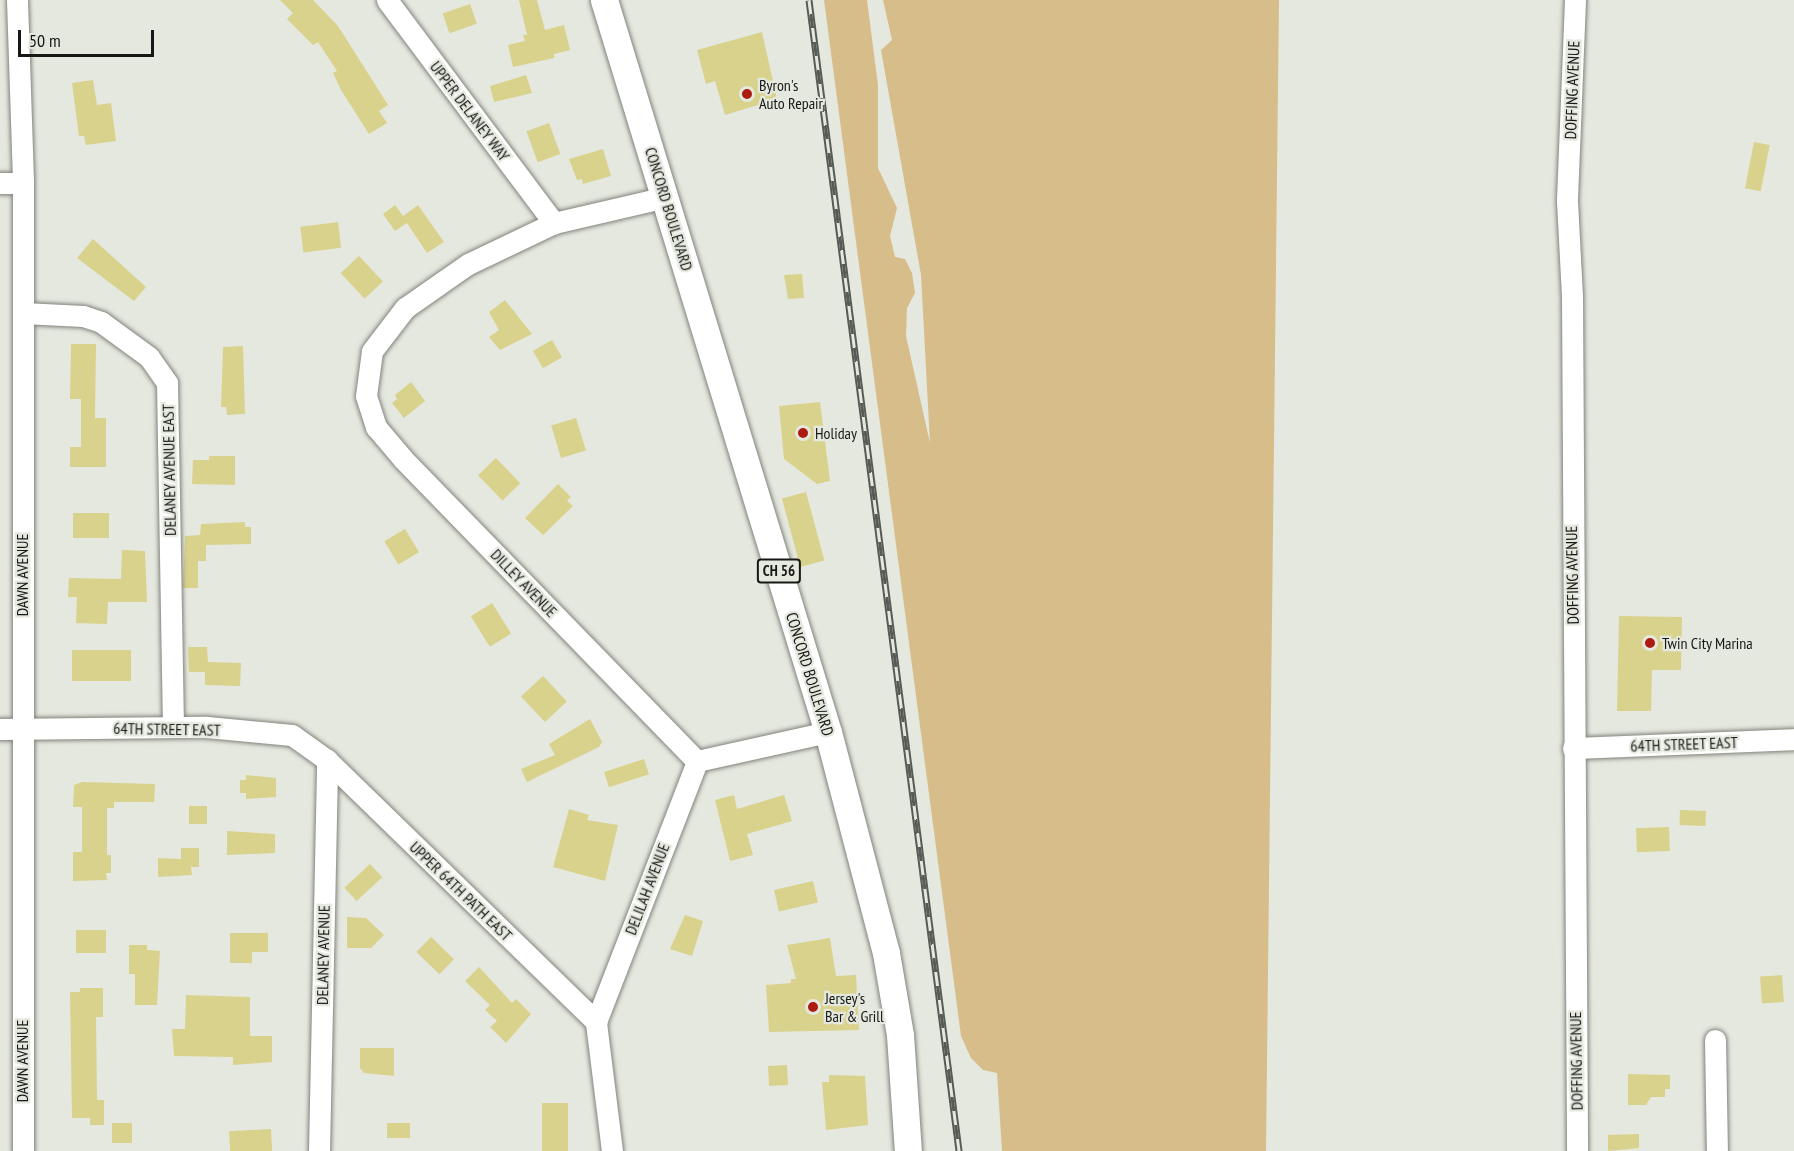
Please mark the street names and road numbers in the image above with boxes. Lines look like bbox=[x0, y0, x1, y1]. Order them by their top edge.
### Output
street label: DOFFING AVENUE bbox=[1561, 40, 1583, 140]
street label: UPPER DELANEY WAY bbox=[426, 57, 514, 165]
street label: CONCORD BOULEVARD bbox=[641, 145, 697, 273]
street label: DELANEY AVENUE EAST bbox=[158, 404, 180, 536]
street label: DOFFING AVENUE bbox=[1562, 525, 1582, 625]
street label: DAWN AVENUE bbox=[12, 533, 32, 617]
street label: DILLEY AVENUE bbox=[487, 545, 561, 621]
road number: CH 56 bbox=[756, 559, 802, 583]
street label: CONCORD BOULEVARD bbox=[782, 610, 838, 738]
street label: 64TH STREET EAST bbox=[113, 718, 221, 740]
street label: 64TH STREET EAST bbox=[1630, 733, 1738, 755]
street label: UPPER 64TH PATH EAST bbox=[406, 837, 516, 945]
street label: DELILAH AVENUE bbox=[621, 840, 673, 938]
street label: DELANEY AVENUE bbox=[313, 904, 333, 1006]
street label: DOFFING AVENUE bbox=[1566, 1011, 1586, 1111]
street label: DAWN AVENUE bbox=[12, 1019, 32, 1103]

